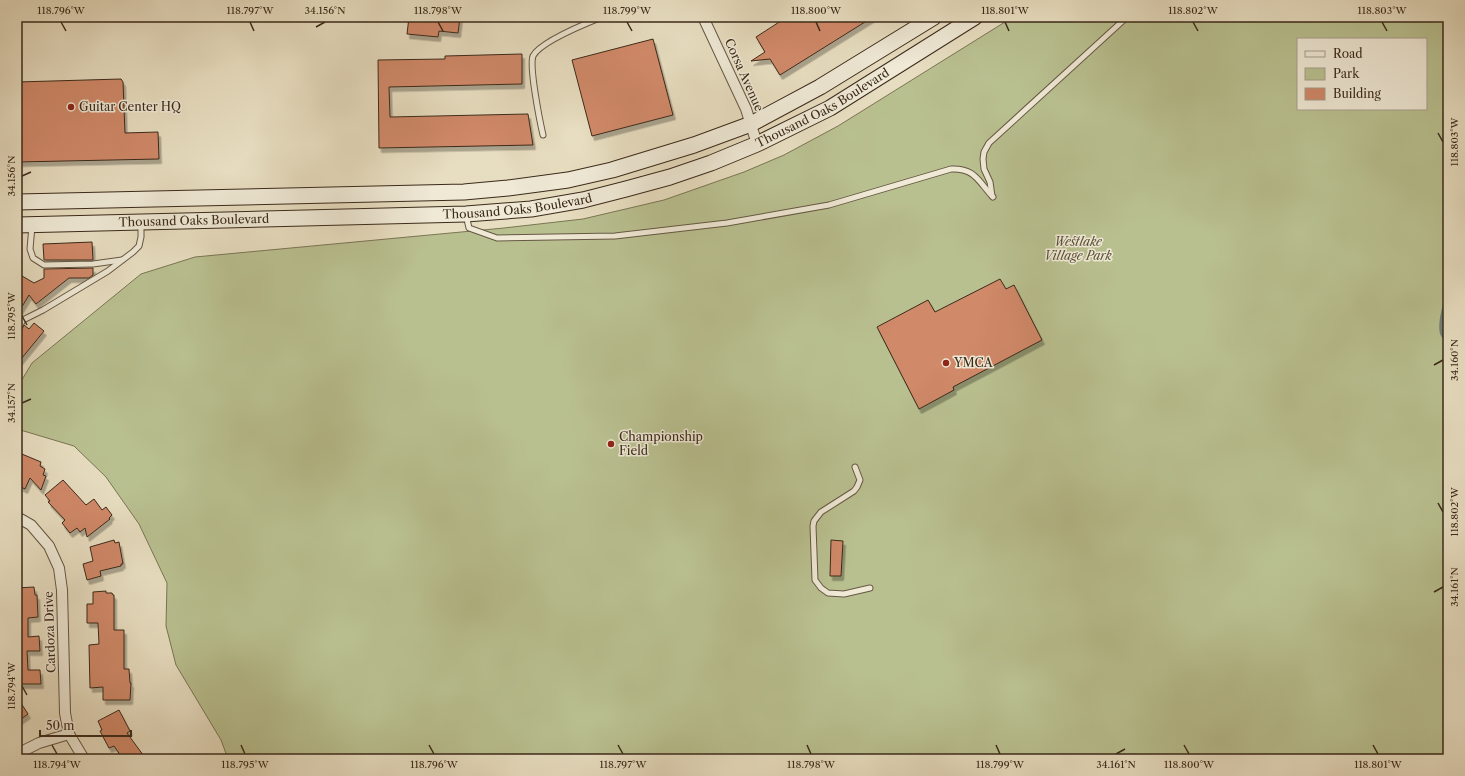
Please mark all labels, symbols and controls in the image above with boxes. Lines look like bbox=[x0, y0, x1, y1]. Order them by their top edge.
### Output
text: 118.796°W bbox=[37, 4, 86, 17]
text: 118.797°W bbox=[227, 4, 274, 17]
text: 34.156°N bbox=[305, 4, 345, 17]
text: 118.798°W bbox=[414, 4, 463, 17]
text: 118.799°W bbox=[603, 4, 652, 17]
text: 118.800°W bbox=[791, 4, 842, 17]
text: 118.801°W bbox=[981, 4, 1030, 17]
text: 118.802°W bbox=[1168, 4, 1219, 17]
text: 118.803°W bbox=[1357, 4, 1408, 17]
street label: Corsa Avenue bbox=[722, 36, 767, 114]
legend bbox=[1297, 38, 1427, 110]
text: Road bbox=[1333, 46, 1363, 61]
street label: Thousand Oaks Boulevard bbox=[753, 64, 892, 150]
text: Park bbox=[1333, 66, 1360, 81]
text: Building bbox=[1333, 86, 1381, 101]
place label: Guitar Center HQ bbox=[79, 99, 181, 114]
marker: Guitar Center HQ bbox=[66, 102, 76, 112]
text: 118.803°W bbox=[1448, 116, 1461, 167]
text: 34.156°N bbox=[5, 156, 18, 196]
street label: Thousand Oaks Boulevard bbox=[442, 190, 594, 222]
street label: Thousand Oaks Boulevard bbox=[119, 211, 270, 230]
park label: Westlake Village Park bbox=[1044, 234, 1113, 263]
text: 118.795°W bbox=[5, 291, 18, 340]
text: 34.160°N bbox=[1448, 339, 1461, 381]
place label: YMCA bbox=[953, 355, 994, 370]
marker: YMCA bbox=[941, 358, 951, 368]
text: 34.157°N bbox=[5, 383, 18, 423]
place label: Championship Field bbox=[619, 429, 703, 458]
marker: Championship Field bbox=[606, 439, 616, 449]
text: 118.802°W bbox=[1448, 486, 1461, 537]
text: 34.161°N bbox=[1448, 567, 1461, 607]
street label: Cardoza Drive bbox=[41, 591, 58, 673]
text: 118.794°W bbox=[5, 661, 18, 710]
scale bar bbox=[40, 712, 131, 738]
text: 50 m bbox=[46, 718, 75, 733]
text: 118.794°W bbox=[33, 758, 82, 771]
text: 118.795°W bbox=[221, 758, 270, 771]
text: 118.796°W bbox=[410, 758, 459, 771]
text: 118.797°W bbox=[600, 758, 647, 771]
text: 118.798°W bbox=[787, 758, 836, 771]
text: 118.799°W bbox=[976, 758, 1025, 771]
text: 34.161°N bbox=[1096, 758, 1136, 771]
text: 118.800°W bbox=[1164, 758, 1215, 771]
text: 118.801°W bbox=[1354, 758, 1403, 771]

